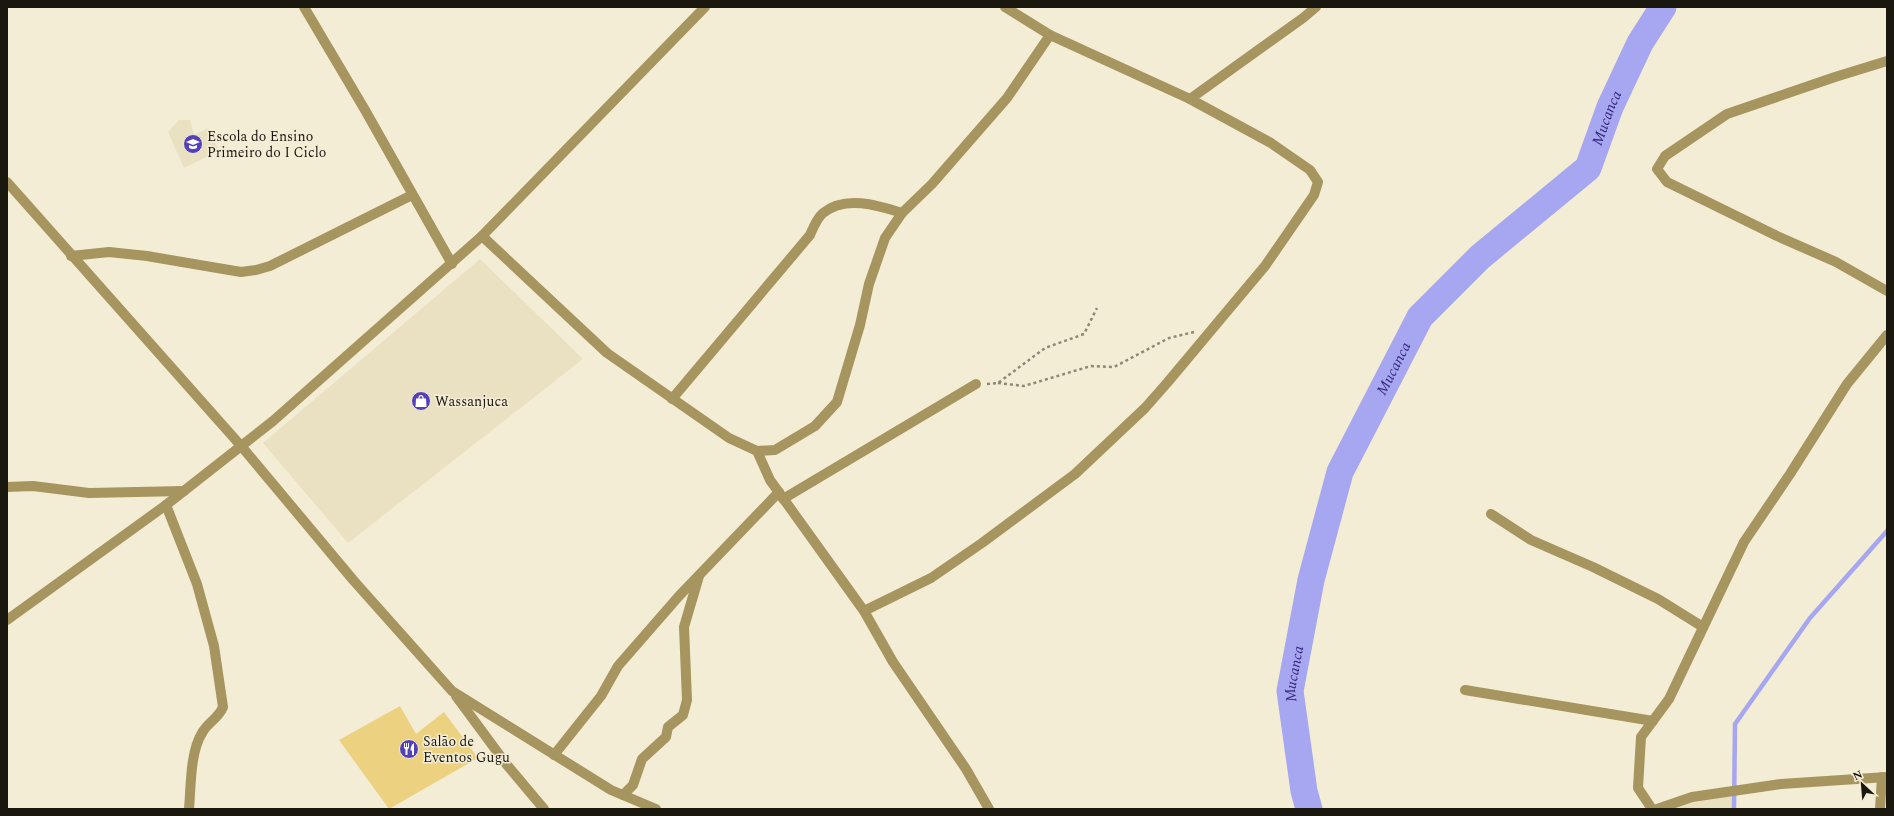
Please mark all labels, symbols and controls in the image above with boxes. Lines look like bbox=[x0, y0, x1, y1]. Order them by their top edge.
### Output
water label: Mucanca bbox=[1586, 86, 1628, 149]
place label: Escola do Ensino Primeiro do I Ciclo bbox=[207, 126, 326, 163]
school or university icon: Escola do Ensino Primeiro do I Ciclo bbox=[182, 133, 204, 155]
water label: Mucanca bbox=[1370, 337, 1417, 399]
shop icon: Wassanjuca bbox=[410, 390, 432, 412]
place label: Wassanjuca bbox=[435, 391, 508, 412]
water label: Mucanca bbox=[1278, 643, 1310, 704]
place label: Salão de Eventos Gugu bbox=[423, 731, 510, 768]
restaurant icon: Salão de Eventos Gugu bbox=[398, 738, 420, 760]
north arrow bbox=[1842, 764, 1882, 804]
text: N bbox=[1850, 766, 1866, 785]

